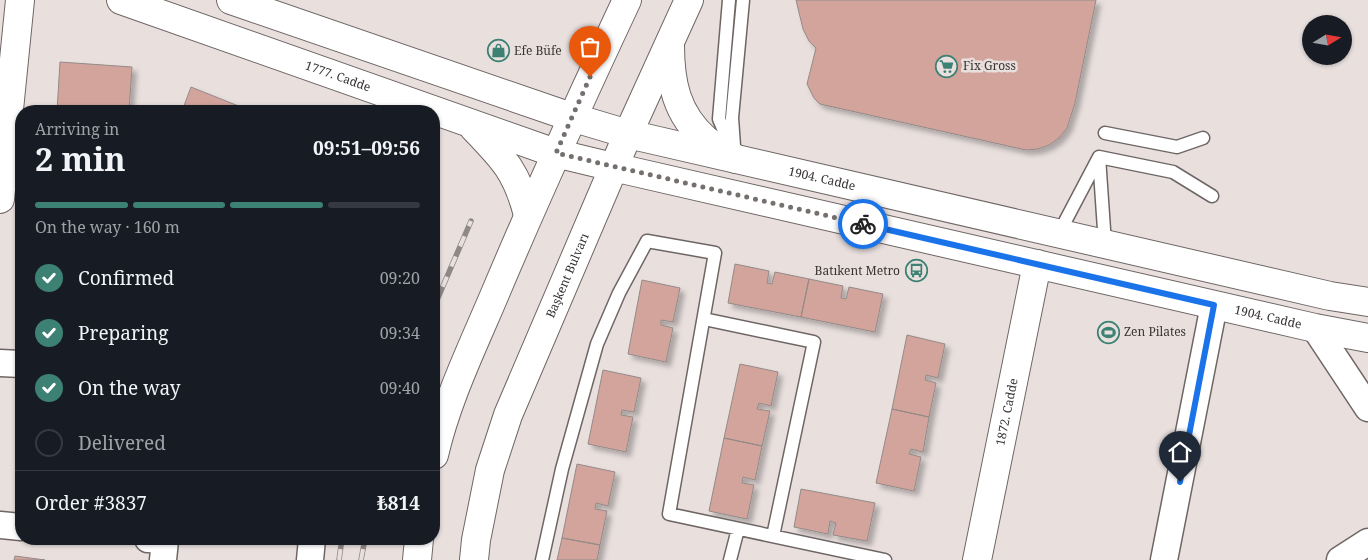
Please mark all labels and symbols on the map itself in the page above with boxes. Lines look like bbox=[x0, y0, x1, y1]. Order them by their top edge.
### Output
north arrow bbox=[1302, 15, 1352, 65]
pin bbox=[569, 26, 611, 77]
shop icon: Efe Büfe bbox=[486, 39, 510, 63]
place label: Efe Büfe bbox=[514, 42, 562, 59]
supermarket icon: Fix Gross bbox=[935, 54, 959, 78]
street label: 1777. Cadde bbox=[303, 57, 373, 95]
place label: Fix Gross bbox=[963, 57, 1016, 74]
street label: 1904. Cadde bbox=[787, 162, 857, 194]
courier bbox=[838, 199, 888, 249]
street label: Başkent Bulvarı bbox=[541, 230, 593, 320]
bus stop icon: Batıkent Metro bbox=[904, 259, 928, 283]
place label: Batıkent Metro bbox=[815, 262, 900, 279]
street label: 1904. Cadde bbox=[1233, 301, 1303, 333]
sports icon: Zen Pilates bbox=[1096, 320, 1120, 344]
place label: Zen Pilates bbox=[1124, 323, 1186, 340]
street label: 1872. Cadde bbox=[991, 377, 1022, 447]
pin bbox=[1159, 431, 1201, 482]

